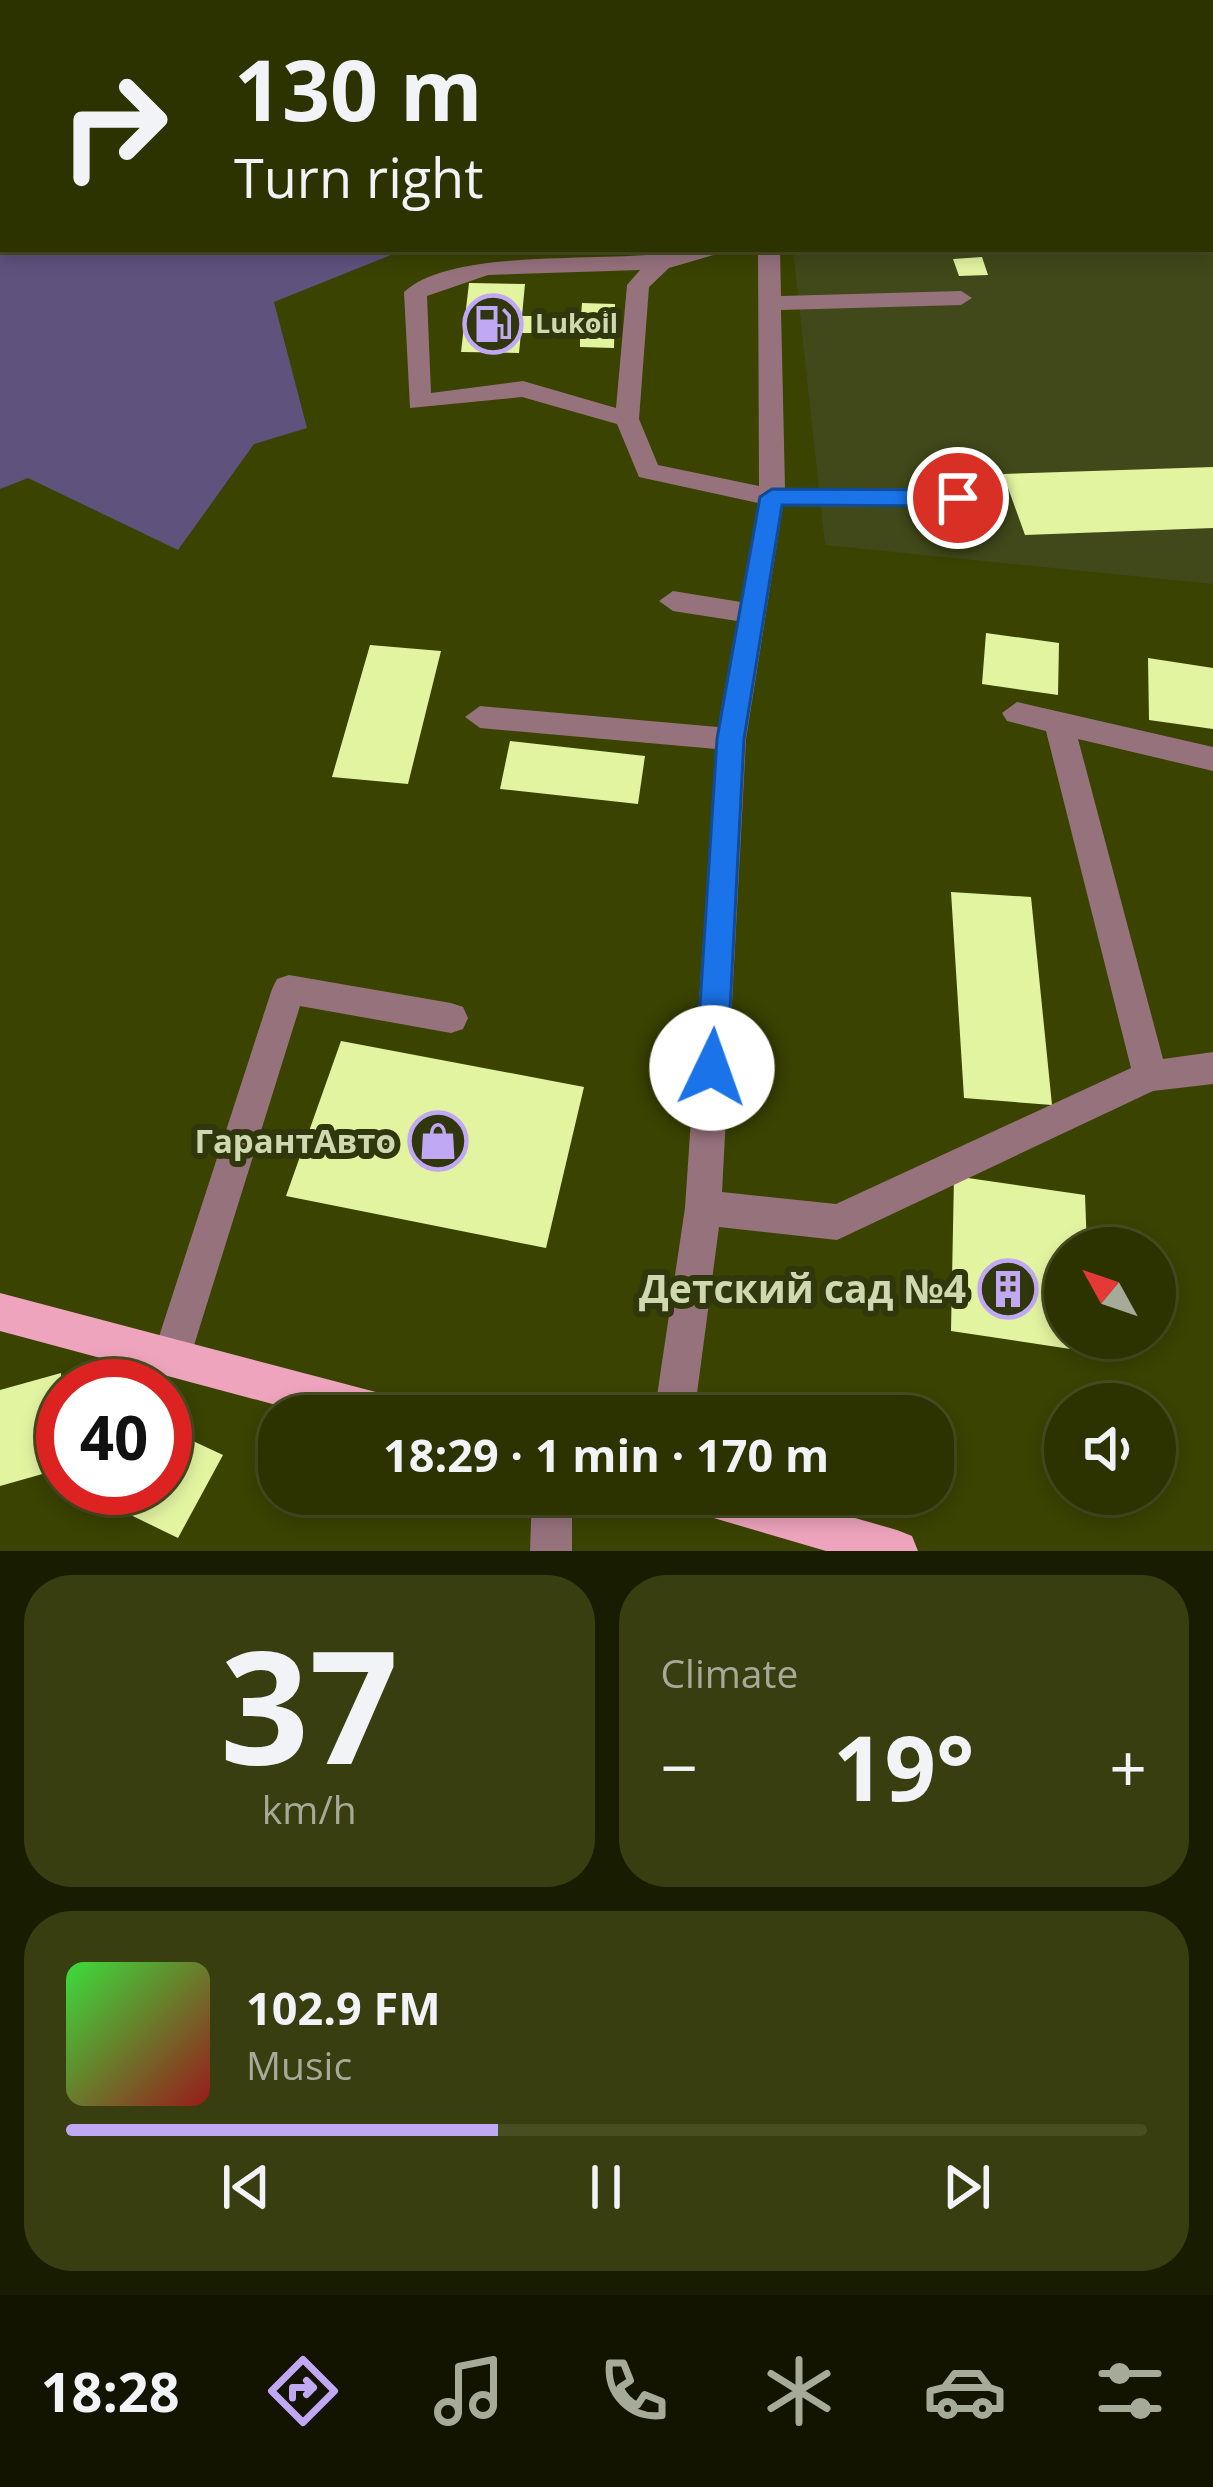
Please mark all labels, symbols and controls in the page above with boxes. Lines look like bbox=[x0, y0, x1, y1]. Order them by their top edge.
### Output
text: 130 m bbox=[234, 31, 482, 146]
icon: right bbox=[36, 48, 192, 204]
text: Turn right bbox=[234, 140, 483, 214]
fuel station icon: Lukoil bbox=[462, 293, 524, 355]
place label: Lukoil bbox=[535, 304, 618, 341]
pin bbox=[907, 447, 1009, 549]
icon: arrive bbox=[925, 465, 991, 531]
position arrow bbox=[649, 1005, 775, 1131]
shop icon: ГарантАвто bbox=[407, 1110, 469, 1172]
place label: ГарантАвто bbox=[194, 1118, 396, 1163]
north arrow bbox=[1044, 1227, 1176, 1359]
map controls bbox=[1044, 1227, 1176, 1515]
building icon: Детский сад №4 bbox=[977, 1258, 1039, 1320]
place label: Детский сад №4 bbox=[639, 1261, 966, 1314]
speed limit sign: 40 bbox=[36, 1359, 192, 1515]
button: sound bbox=[1044, 1383, 1176, 1515]
text: 18:29 · 1 min · 170 m bbox=[383, 1424, 829, 1485]
text: 37 bbox=[220, 1597, 398, 1810]
text: Climate bbox=[661, 1646, 798, 1699]
text: 19° bbox=[833, 1705, 974, 1827]
text: − bbox=[661, 1721, 698, 1811]
text: + bbox=[1109, 1721, 1147, 1811]
text: km/h bbox=[262, 1782, 357, 1835]
text: 102.9 FM bbox=[246, 1977, 441, 2038]
text: Music bbox=[246, 2038, 352, 2091]
icon: previous bbox=[213, 2154, 279, 2220]
icon: pause bbox=[573, 2154, 639, 2220]
icon: next bbox=[934, 2154, 1000, 2220]
icon: directions bbox=[261, 2349, 345, 2433]
icon: music bbox=[427, 2349, 511, 2433]
icon: phone bbox=[592, 2349, 676, 2433]
icon: climate bbox=[757, 2349, 841, 2433]
icon: car bbox=[923, 2349, 1007, 2433]
icon: filters bbox=[1088, 2349, 1172, 2433]
text: 18:28 bbox=[41, 2354, 180, 2428]

